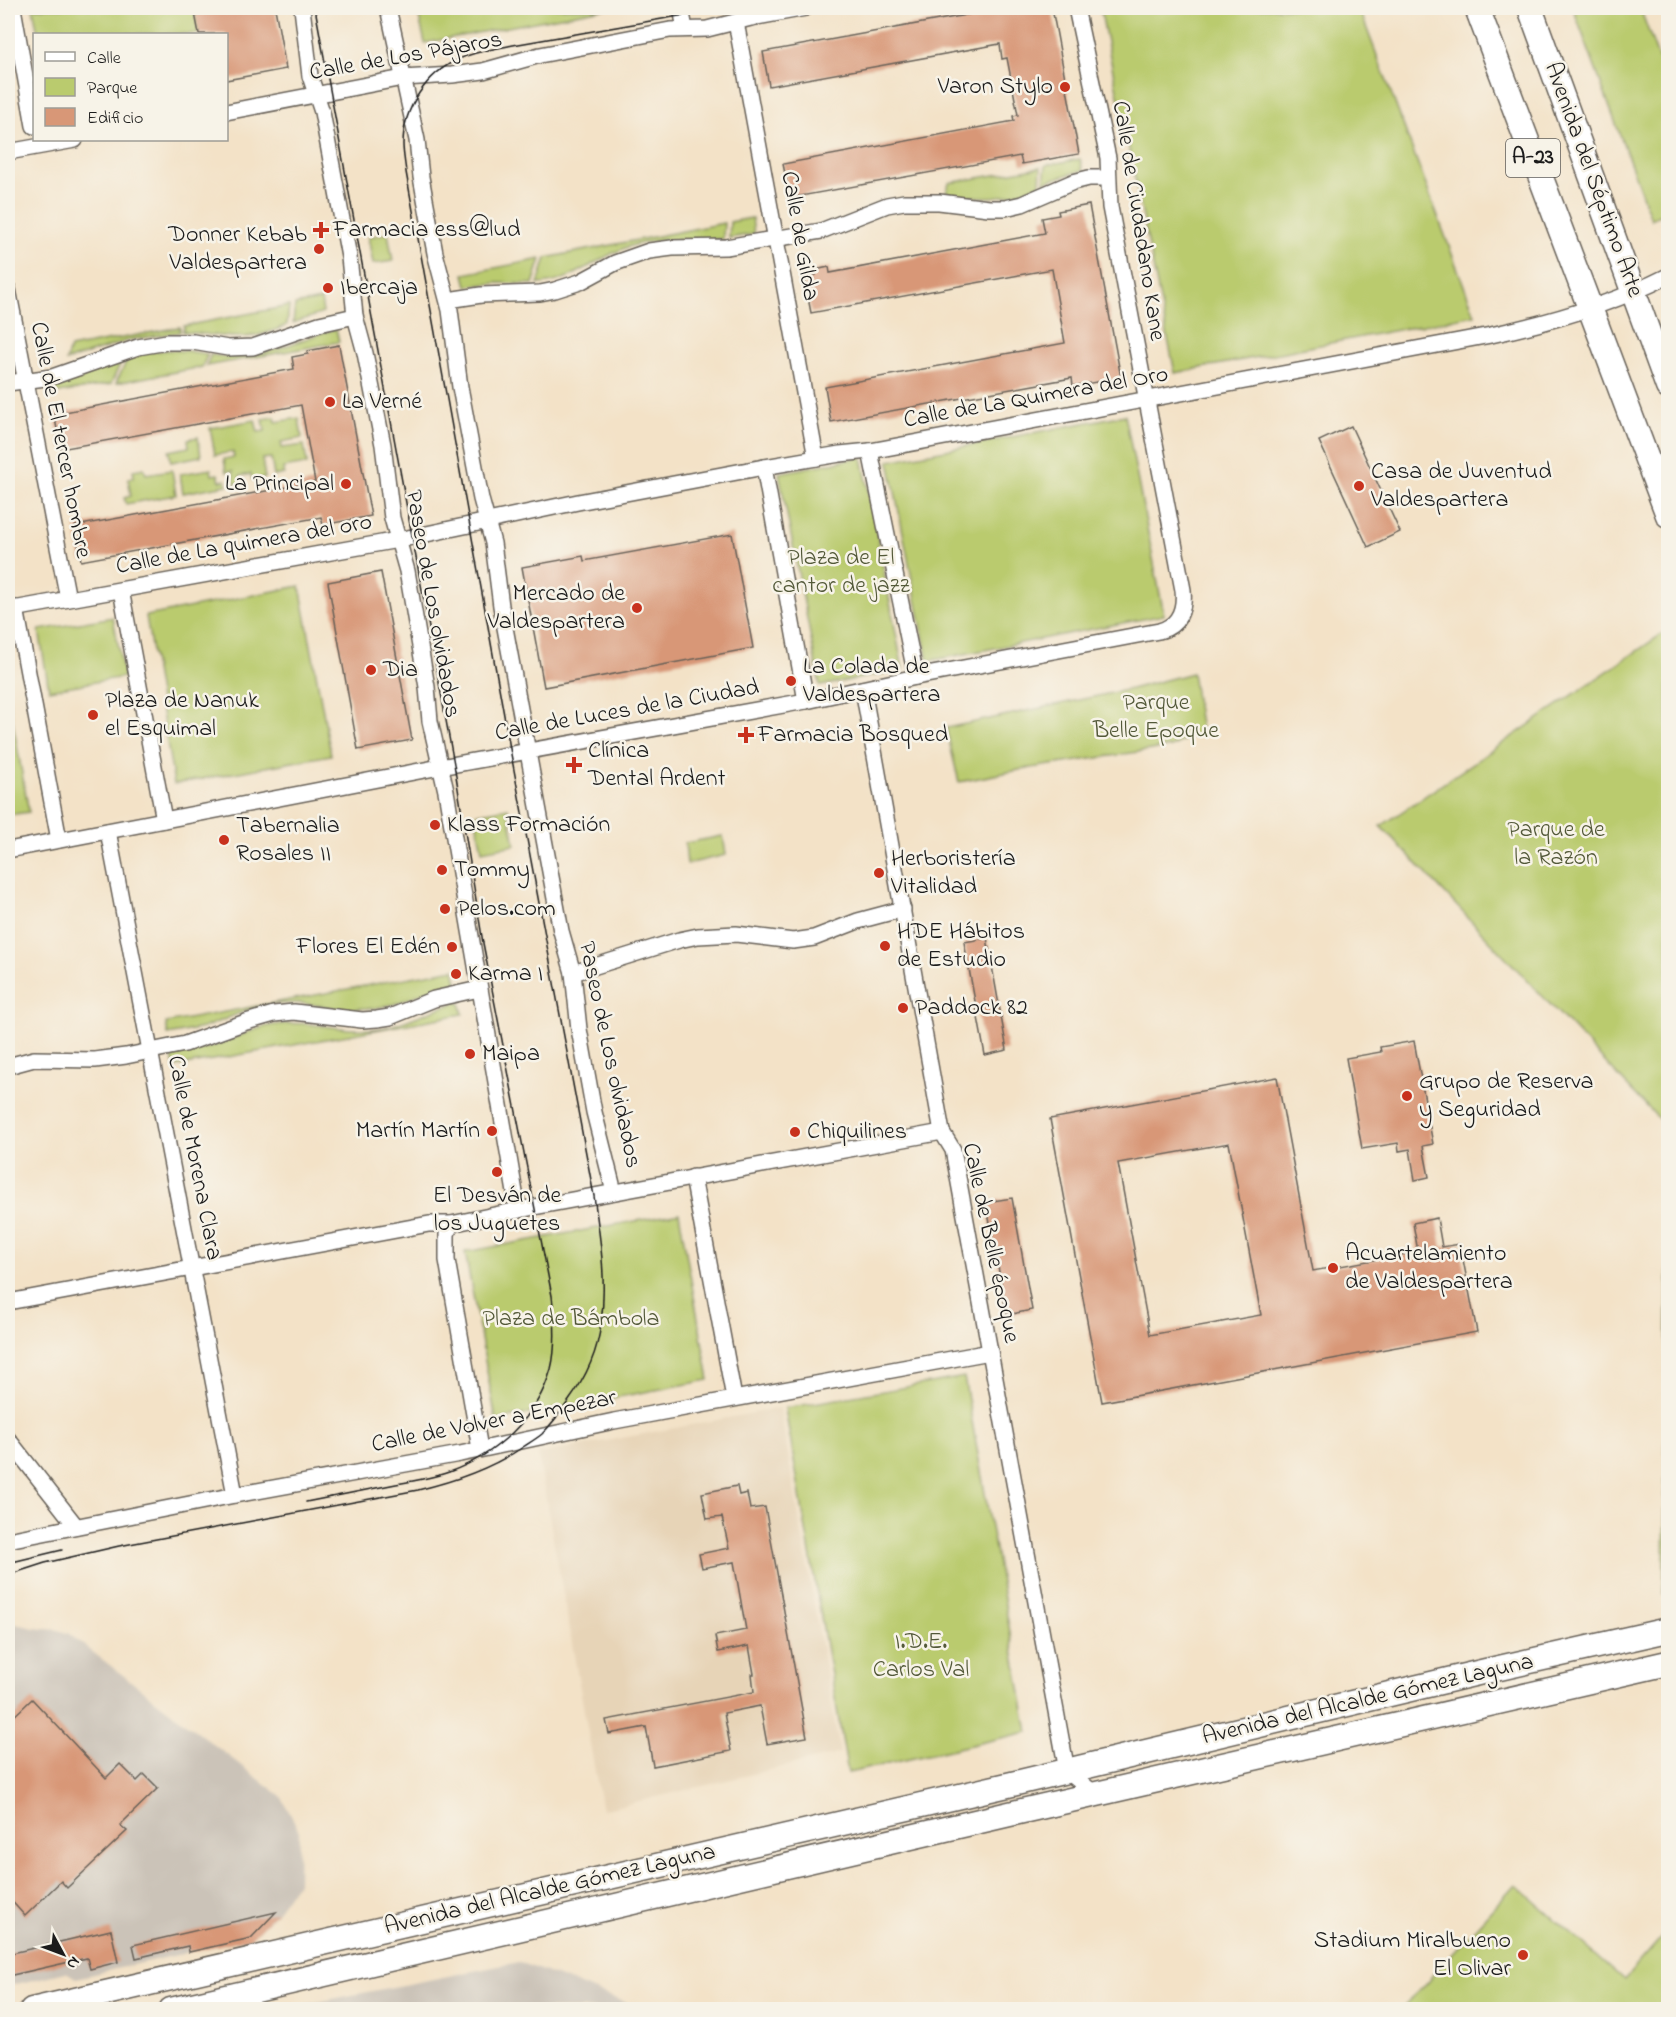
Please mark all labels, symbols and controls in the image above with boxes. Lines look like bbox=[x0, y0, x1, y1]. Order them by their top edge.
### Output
street label: Calle de Los Pájaros bbox=[307, 23, 505, 91]
legend bbox=[33, 33, 228, 141]
text: Calle bbox=[87, 46, 122, 72]
street label: Avenida del Séptimo Arte bbox=[1534, 57, 1652, 303]
place label: Varon Stylo bbox=[937, 70, 1053, 106]
text: Parque bbox=[87, 76, 138, 102]
marker: Varon Stylo bbox=[1058, 80, 1072, 94]
street label: Calle de Ciudadano Kane bbox=[1102, 98, 1174, 344]
text: Edificio bbox=[87, 106, 143, 132]
road number: A-23 bbox=[1506, 139, 1560, 177]
street label: Calle de Gilda bbox=[770, 168, 828, 304]
place label: Farmacia ess@lud bbox=[332, 213, 521, 248]
place label: Donner Kebab Valdespartera bbox=[167, 218, 307, 281]
marker: Farmacia ess@lud bbox=[314, 223, 328, 237]
marker: Donner Kebab Valdespartera bbox=[312, 242, 326, 256]
place label: Ibercaja bbox=[340, 271, 418, 306]
marker: Ibercaja bbox=[321, 281, 335, 295]
street label: Calle de El tercer hombre bbox=[20, 319, 100, 561]
street label: Calle de La Quimera del Oro bbox=[901, 357, 1171, 439]
place label: La Verné bbox=[342, 385, 422, 420]
marker: La Verné bbox=[323, 395, 337, 409]
place label: Casa de Juventud Valdespartera bbox=[1370, 455, 1552, 518]
place label: La Principal bbox=[225, 467, 334, 502]
marker: La Principal bbox=[339, 477, 353, 491]
marker: Casa de Juventud Valdespartera bbox=[1352, 479, 1366, 493]
street label: Paseo de Los olvidados bbox=[395, 487, 469, 721]
street label: Calle de La quimera del oro bbox=[113, 505, 375, 585]
park label: Plaza de El cantor de jazz bbox=[772, 541, 911, 604]
place label: Mercado de Valdespartera bbox=[487, 577, 625, 640]
marker: Mercado de Valdespartera bbox=[630, 601, 644, 615]
place label: La Colada de Valdespartera bbox=[802, 650, 940, 713]
place label: Dia bbox=[382, 653, 418, 688]
marker: Dia bbox=[364, 663, 378, 677]
street label: Calle de Luces de la Ciudad bbox=[492, 670, 762, 751]
marker: La Colada de Valdespartera bbox=[784, 674, 798, 688]
place label: Plaza de Nanuk el Esquimal bbox=[105, 684, 259, 747]
park label: Parque Belle Epoque bbox=[1092, 686, 1219, 749]
marker: Plaza de Nanuk el Esquimal bbox=[86, 708, 100, 722]
place label: Farmacia Bosqued bbox=[757, 718, 949, 753]
marker: Farmacia Bosqued bbox=[739, 728, 753, 742]
place label: Clínica Dental Ardent bbox=[587, 734, 726, 797]
marker: Clínica Dental Ardent bbox=[565, 756, 583, 774]
place label: Klass Formación bbox=[447, 808, 610, 843]
place label: Tabernalia Rosales II bbox=[236, 809, 340, 872]
park label: Parque de la Razón bbox=[1507, 813, 1605, 876]
marker: Klass Formación bbox=[428, 818, 442, 832]
marker: Tabernalia Rosales II bbox=[217, 833, 231, 847]
place label: Herboristería Vitalidad bbox=[890, 842, 1016, 905]
place label: Tommy bbox=[454, 853, 530, 889]
marker: Tommy bbox=[435, 863, 449, 877]
marker: Herboristería Vitalidad bbox=[872, 866, 886, 880]
place label: Pelos.com bbox=[457, 892, 556, 927]
marker: Pelos.com bbox=[438, 902, 452, 916]
place label: HDE Hábitos de Estudio bbox=[897, 915, 1025, 978]
place label: Flores El Edén bbox=[295, 930, 440, 965]
street label: Paseo de Los olvidados bbox=[568, 939, 650, 1171]
marker: HDE Hábitos de Estudio bbox=[878, 939, 892, 953]
marker: Flores El Edén bbox=[445, 940, 459, 954]
place label: Karma I bbox=[468, 957, 543, 992]
marker: Karma I bbox=[449, 967, 463, 981]
place label: Paddock 82 bbox=[915, 991, 1028, 1026]
marker: Paddock 82 bbox=[896, 1001, 910, 1015]
place label: Maipa bbox=[482, 1037, 540, 1072]
marker: Maipa bbox=[463, 1047, 477, 1061]
street label: Calle de Morena Clara bbox=[157, 1053, 231, 1263]
place label: Grupo de Reserva y Seguridad bbox=[1419, 1065, 1594, 1129]
marker: Grupo de Reserva y Seguridad bbox=[1400, 1089, 1414, 1103]
place label: Martín Martín bbox=[356, 1114, 480, 1149]
place label: Chiquilines bbox=[807, 1115, 907, 1150]
marker: Martín Martín bbox=[485, 1124, 499, 1138]
marker: Chiquilines bbox=[788, 1125, 802, 1139]
street label: Calle de Belle époque bbox=[952, 1140, 1028, 1346]
marker: El Desván de los Juguetes bbox=[490, 1165, 504, 1179]
place label: El Desván de los Juguetes bbox=[433, 1179, 562, 1242]
place label: Acuartelamiento de Valdespartera bbox=[1345, 1237, 1513, 1300]
marker: Acuartelamiento de Valdespartera bbox=[1326, 1261, 1340, 1275]
park label: Plaza de Bámbola bbox=[482, 1302, 660, 1337]
street label: Calle de Volver a Empezar bbox=[369, 1381, 620, 1463]
park label: I.D.E. Carlos Val bbox=[873, 1625, 969, 1688]
street label: Avenida del Alcalde Gómez Laguna bbox=[1199, 1645, 1537, 1755]
street label: Avenida del Alcalde Gómez Laguna bbox=[381, 1835, 719, 1945]
north arrow bbox=[33, 1924, 93, 1984]
place label: Stadium Miralbueno El Olivar bbox=[1314, 1924, 1512, 1987]
marker: Stadium Miralbueno El Olivar bbox=[1516, 1948, 1530, 1962]
text: N bbox=[60, 1951, 85, 1975]

